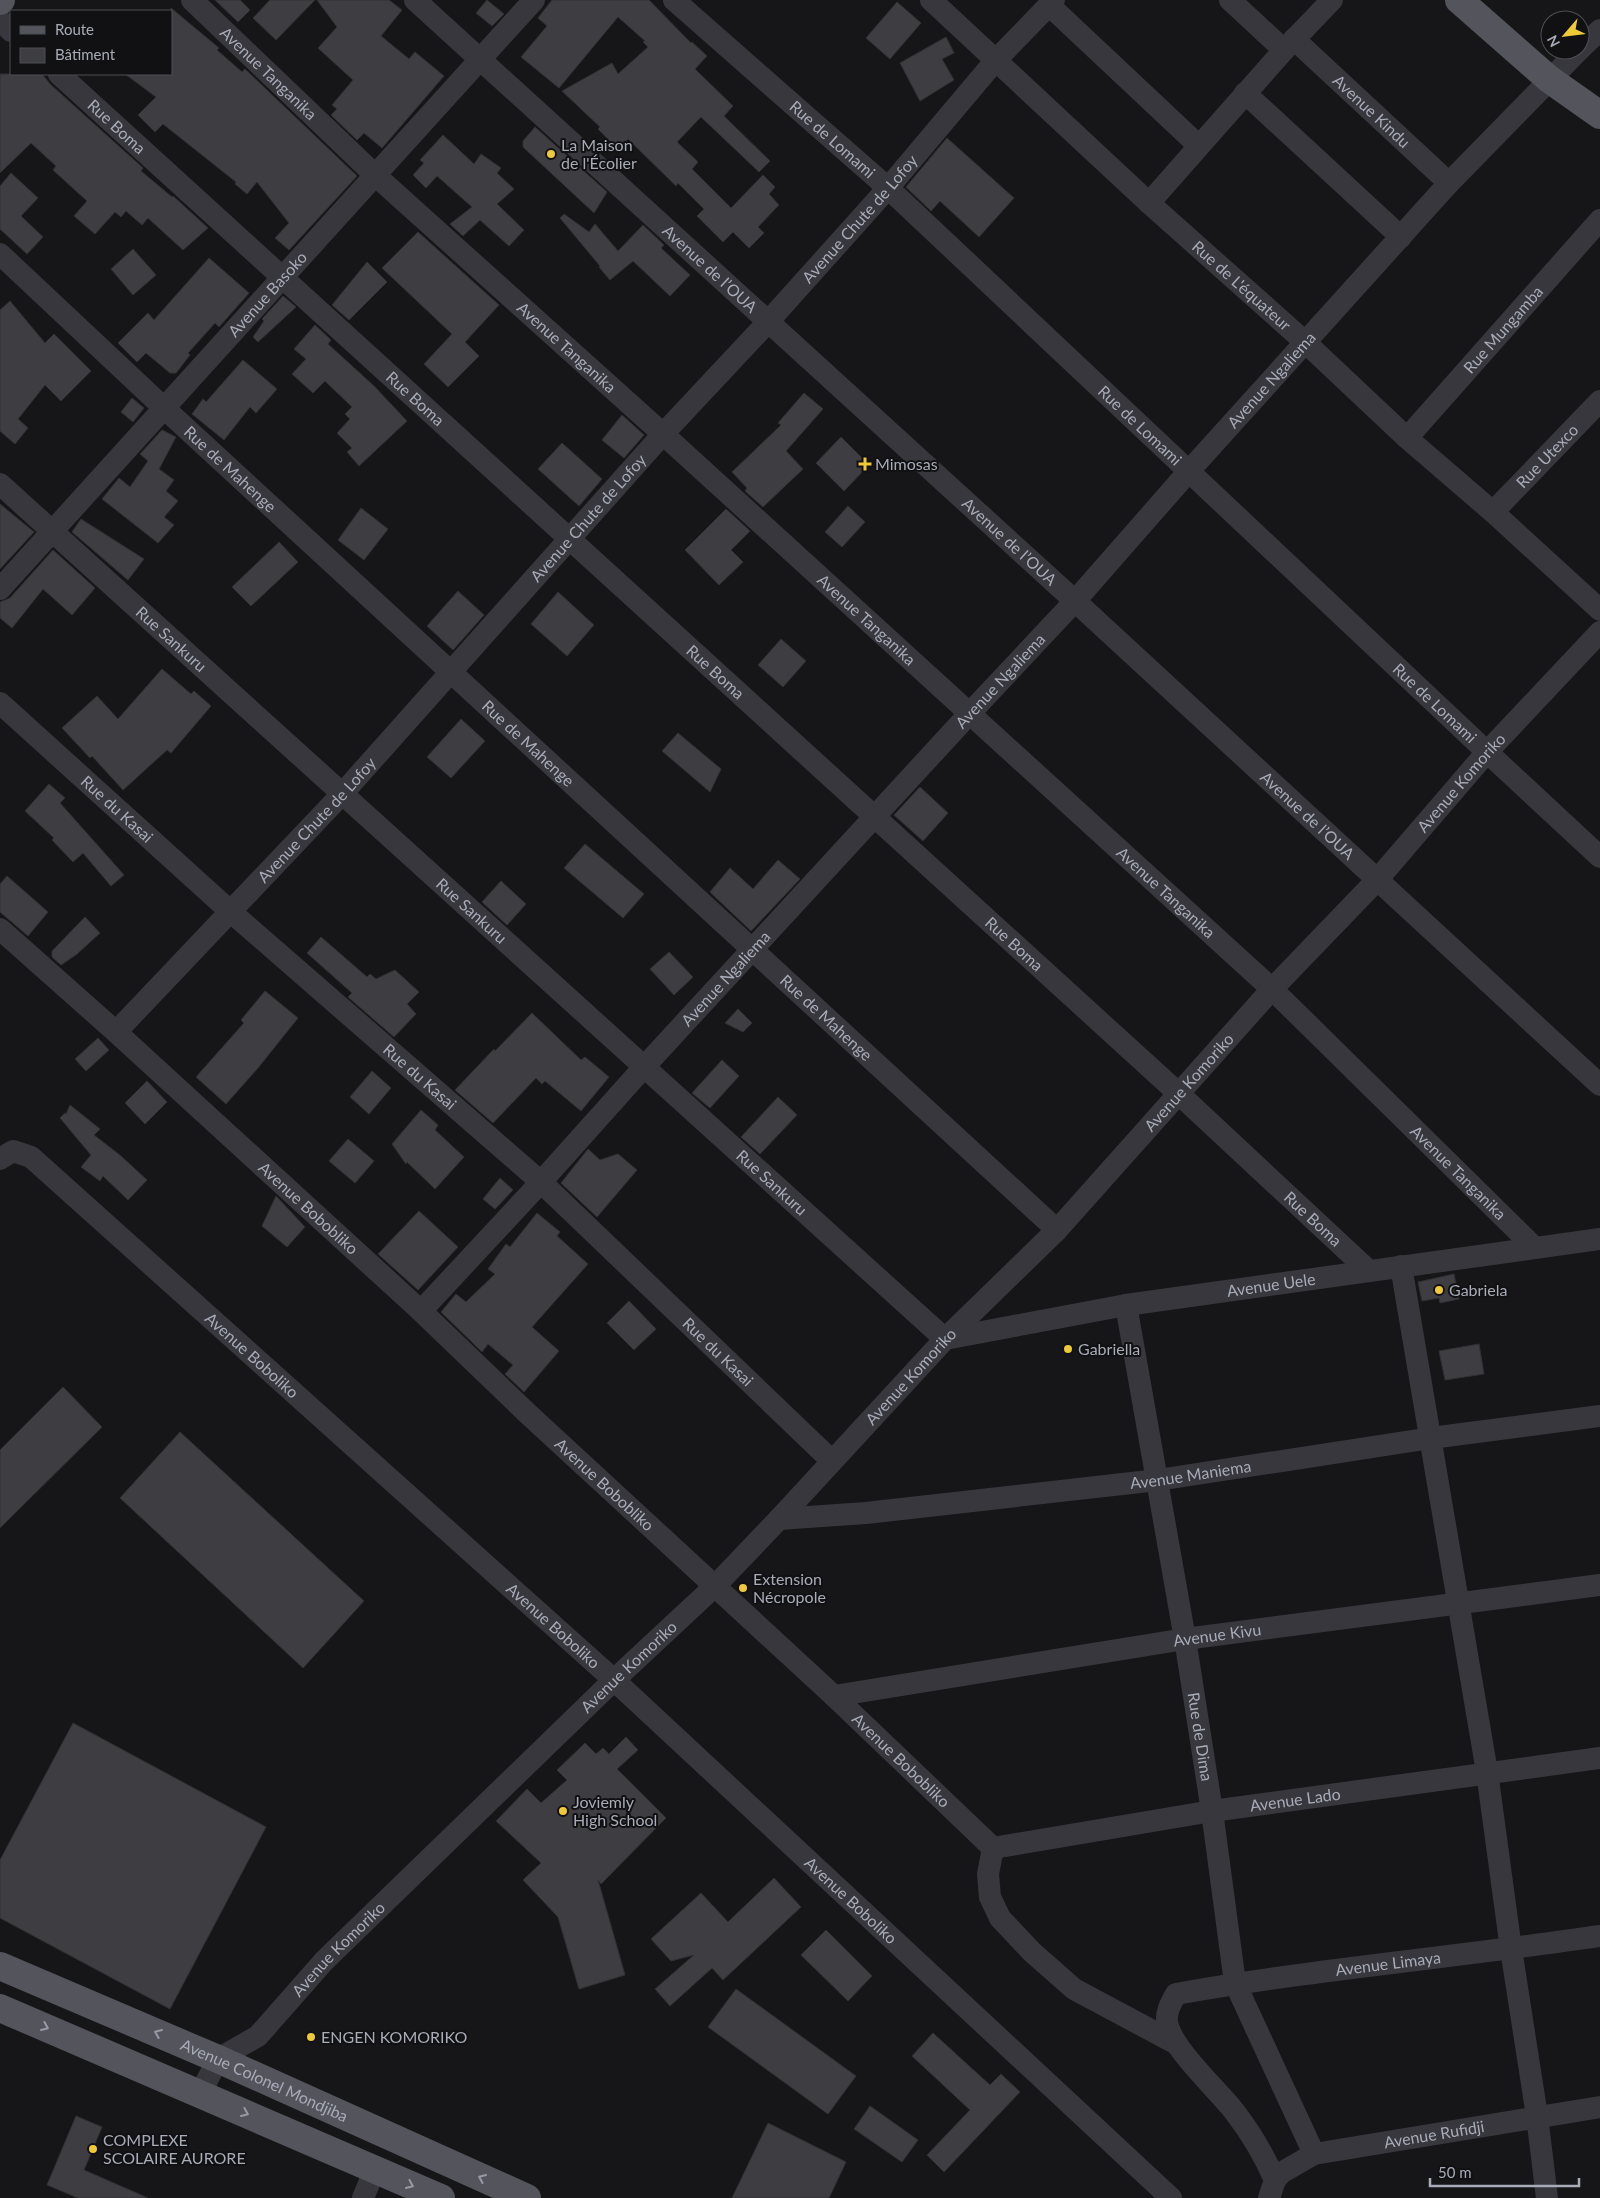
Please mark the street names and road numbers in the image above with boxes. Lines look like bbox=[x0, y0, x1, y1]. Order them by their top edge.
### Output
street label: Avenue Tanganika bbox=[217, 22, 321, 123]
street label: Avenue Kindu bbox=[1329, 70, 1415, 151]
street label: Rue Boma bbox=[84, 95, 150, 157]
street label: Rue de Lomami bbox=[786, 96, 880, 182]
street label: Avenue Chute de Lofoy bbox=[798, 150, 921, 286]
street label: Avenue de l’OUA bbox=[659, 221, 762, 316]
street label: Rue de L'équateur bbox=[1189, 236, 1295, 334]
street label: Avenue Basoko bbox=[224, 247, 310, 340]
street label: Rue Mungamba bbox=[1459, 282, 1546, 377]
street label: Avenue Tanganika bbox=[514, 298, 620, 396]
street label: Avenue Ngaliema bbox=[1223, 328, 1319, 431]
street label: Rue Boma bbox=[383, 367, 449, 429]
street label: Rue de Lomami bbox=[1095, 381, 1186, 469]
street label: Rue Utexco bbox=[1512, 420, 1582, 491]
street label: Rue de Mahenge bbox=[181, 422, 281, 516]
street label: Avenue Chute de Lofoy bbox=[526, 449, 650, 585]
street label: Avenue de l’OUA bbox=[959, 493, 1061, 589]
street label: Avenue Tanganika bbox=[814, 570, 920, 669]
street label: Rue Sankuru bbox=[132, 602, 211, 675]
street label: Avenue Ngaliema bbox=[951, 629, 1049, 732]
street label: Rue Boma bbox=[683, 640, 749, 703]
street label: Rue de Lomami bbox=[1390, 659, 1481, 746]
street label: Rue de Mahenge bbox=[479, 696, 579, 790]
street label: Avenue Komoriko bbox=[1413, 729, 1509, 836]
street label: Avenue Chute de Lofoy bbox=[253, 752, 380, 886]
street label: Avenue de l’OUA bbox=[1257, 767, 1359, 863]
street label: Rue du Kasai bbox=[78, 771, 157, 846]
street label: Avenue Tanganika bbox=[1113, 842, 1219, 942]
street label: Rue Sankuru bbox=[433, 874, 511, 947]
street label: Rue Boma bbox=[982, 912, 1047, 975]
street label: Avenue Ngaliema bbox=[677, 927, 774, 1030]
street label: Rue de Mahenge bbox=[777, 970, 876, 1064]
street label: Avenue Komoriko bbox=[1140, 1029, 1237, 1135]
street label: Rue du Kasai bbox=[380, 1039, 461, 1113]
street label: Avenue Tanganika bbox=[1407, 1121, 1510, 1223]
street label: Rue Sankuru bbox=[733, 1145, 811, 1219]
street label: Avenue Bobobliko bbox=[255, 1158, 362, 1258]
street label: Rue Boma bbox=[1281, 1187, 1346, 1250]
street label: Avenue Uele bbox=[1225, 1269, 1317, 1300]
street label: Avenue Boboliko bbox=[202, 1308, 303, 1402]
street label: Rue du Kasai bbox=[679, 1313, 758, 1390]
street label: Avenue Komoriko bbox=[861, 1324, 960, 1428]
street label: Avenue Bobobliko bbox=[551, 1434, 658, 1534]
street label: Avenue Maniema bbox=[1129, 1456, 1252, 1492]
street label: Avenue Boboliko bbox=[503, 1578, 604, 1672]
street label: Avenue Komoriko bbox=[576, 1617, 680, 1716]
street label: Avenue Kivu bbox=[1172, 1619, 1262, 1650]
street label: Rue de Dima bbox=[1184, 1691, 1217, 1782]
street label: Avenue Bobobliko bbox=[849, 1709, 954, 1811]
street label: Avenue Lado bbox=[1249, 1784, 1342, 1815]
street label: Avenue Boboliko bbox=[801, 1853, 901, 1947]
street label: Avenue Komoriko bbox=[288, 1897, 388, 2000]
street label: Avenue Limaya bbox=[1334, 1947, 1442, 1979]
street label: Avenue Colonel Mondjiba bbox=[178, 2034, 351, 2125]
street label: Avenue Rufidji bbox=[1382, 2116, 1486, 2151]

